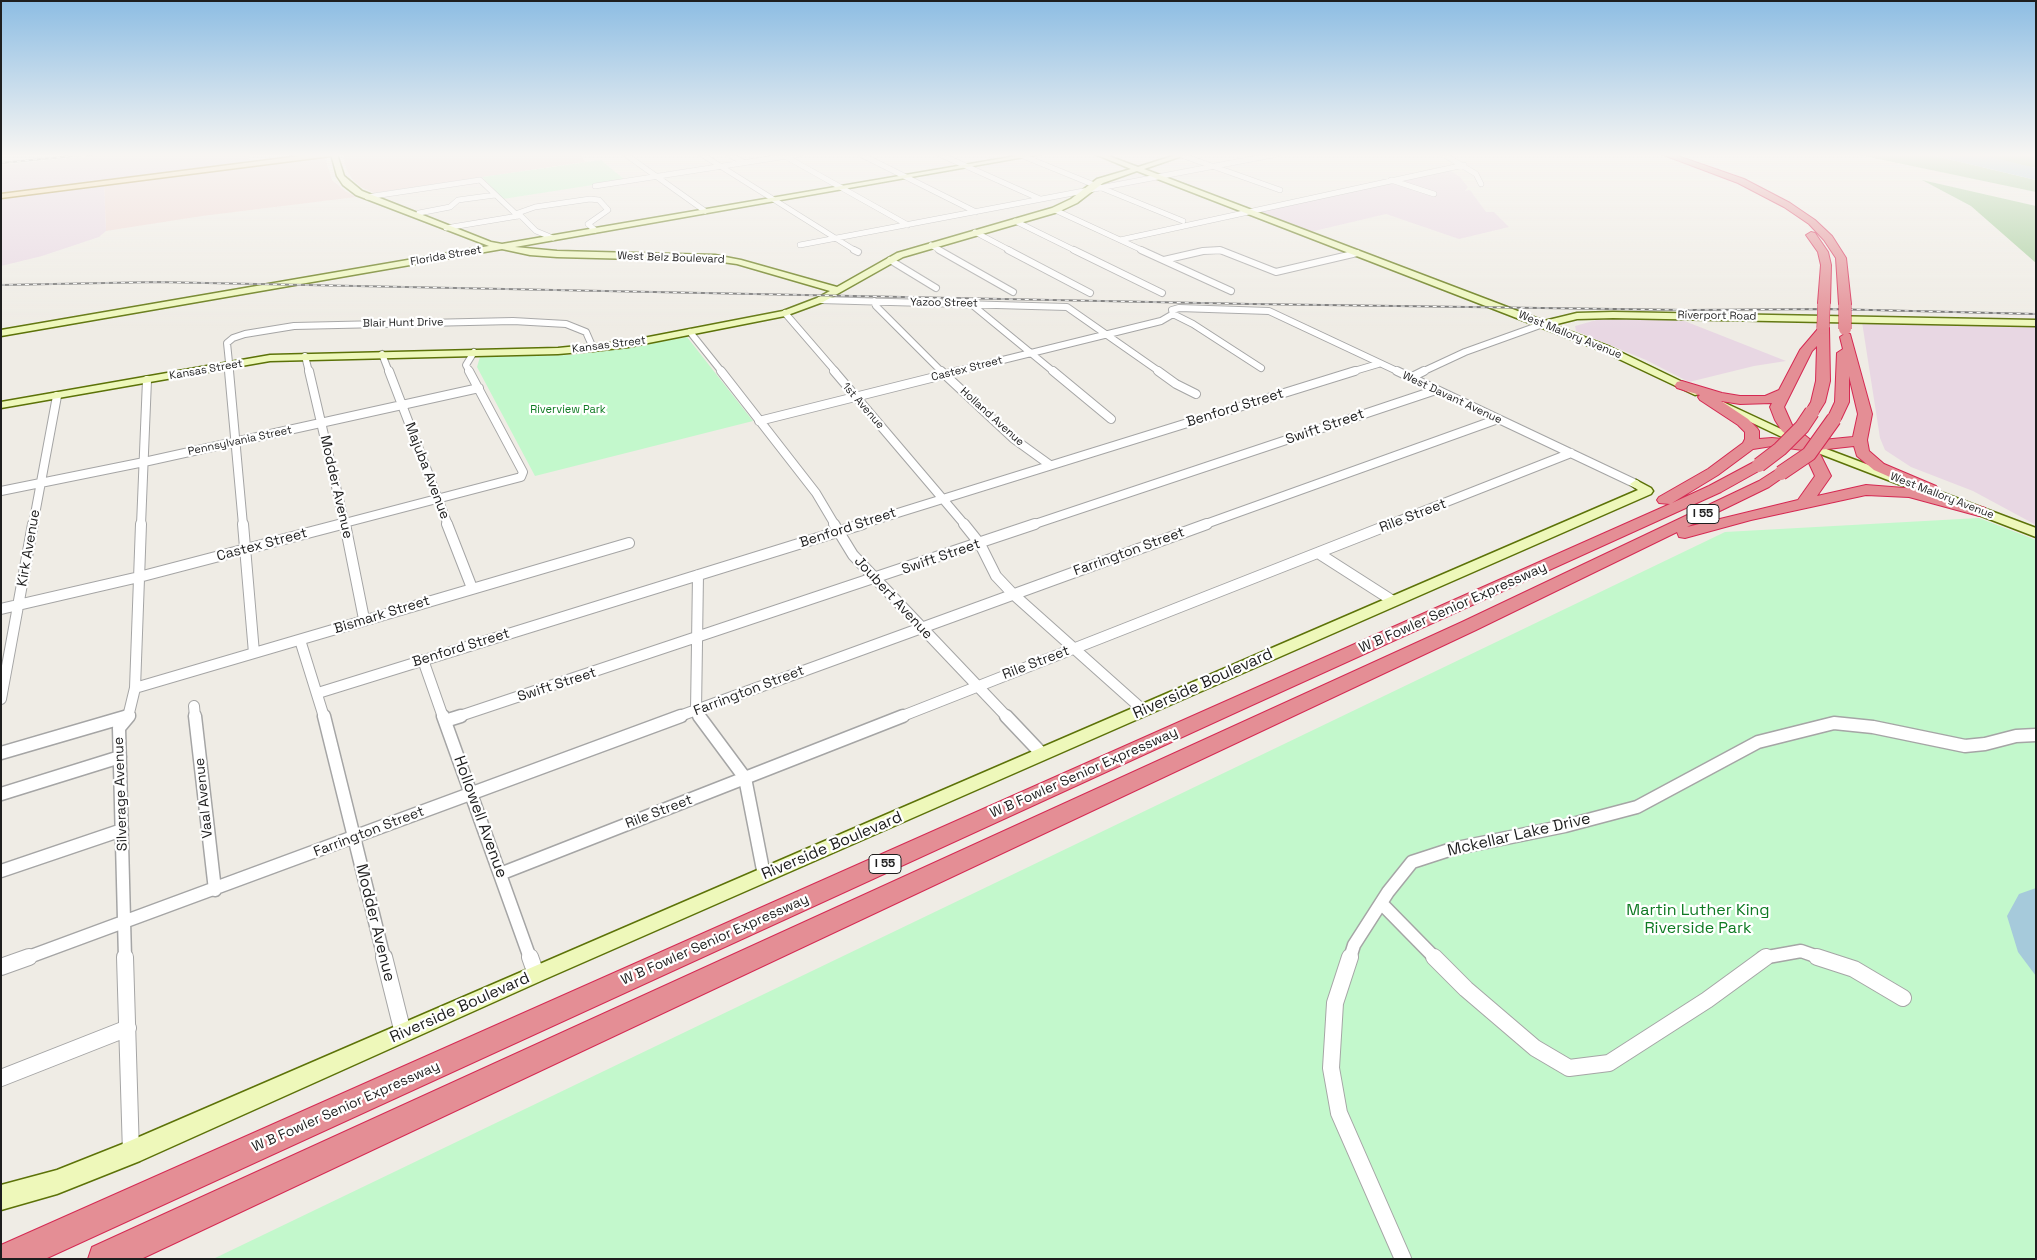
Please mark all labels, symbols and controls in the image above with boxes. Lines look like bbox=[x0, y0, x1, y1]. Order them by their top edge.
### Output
street label: Florida Street bbox=[409, 243, 483, 269]
street label: West Belz Boulevard bbox=[617, 250, 725, 266]
street label: Yazoo Street bbox=[910, 296, 978, 310]
street label: West Mallory Avenue bbox=[1516, 308, 1624, 362]
street label: Riverport Road bbox=[1677, 309, 1757, 323]
street label: Blair Hunt Drive bbox=[363, 316, 443, 330]
street label: Kansas Street bbox=[571, 334, 647, 356]
street label: Castex Street bbox=[930, 354, 1004, 384]
street label: Kansas Street bbox=[168, 357, 244, 383]
street label: West Davant Avenue bbox=[1400, 369, 1504, 427]
street label: 1st Avenue bbox=[839, 380, 887, 432]
street label: Holland Avenue bbox=[957, 385, 1027, 449]
street label: Benford Street bbox=[1184, 385, 1286, 431]
park label: Riverview Park bbox=[530, 403, 606, 417]
street label: Swift Street bbox=[1283, 406, 1367, 448]
street label: Majuba Avenue bbox=[401, 420, 453, 522]
street label: Pennsylvania Street bbox=[187, 424, 293, 458]
street label: Modder Avenue bbox=[316, 434, 356, 540]
street label: West Mallory Avenue bbox=[1888, 470, 1996, 522]
street label: Rile Street bbox=[1377, 496, 1449, 536]
street label: Benford Street bbox=[797, 504, 899, 552]
road number: I 55 bbox=[1687, 504, 1719, 524]
street label: Kirk Avenue bbox=[14, 508, 44, 588]
street label: Farrington Street bbox=[1071, 524, 1187, 580]
street label: Castex Street bbox=[215, 525, 309, 565]
street label: Swift Street bbox=[899, 536, 983, 578]
street label: Joubert Avenue bbox=[850, 553, 936, 643]
street label: W B Fowler Senior Expressway bbox=[1357, 559, 1549, 657]
street label: Bismark Street bbox=[332, 592, 432, 638]
street label: Benford Street bbox=[410, 625, 512, 671]
street label: Rile Street bbox=[1000, 643, 1072, 683]
street label: Riverside Boulevard bbox=[1130, 645, 1276, 723]
street label: Farrington Street bbox=[691, 662, 807, 720]
street label: Swift Street bbox=[515, 664, 599, 706]
street label: W B Fowler Senior Expressway bbox=[988, 724, 1180, 822]
street label: Silverage Avenue bbox=[111, 737, 131, 851]
street label: Hollowell Avenue bbox=[449, 753, 511, 881]
street label: Vaal Avenue bbox=[191, 757, 217, 839]
street label: Rile Street bbox=[623, 792, 695, 832]
street label: Farrington Street bbox=[311, 803, 427, 861]
street label: Riverside Boulevard bbox=[759, 808, 905, 884]
street label: Mckellar Lake Drive bbox=[1446, 809, 1592, 861]
road number: I 55 bbox=[869, 854, 901, 874]
street label: Modder Avenue bbox=[351, 862, 399, 984]
street label: W B Fowler Senior Expressway bbox=[619, 891, 811, 989]
park label: Martin Luther King Riverside Park bbox=[1626, 901, 1770, 939]
street label: Riverside Boulevard bbox=[387, 969, 533, 1047]
street label: W B Fowler Senior Expressway bbox=[250, 1058, 442, 1156]

